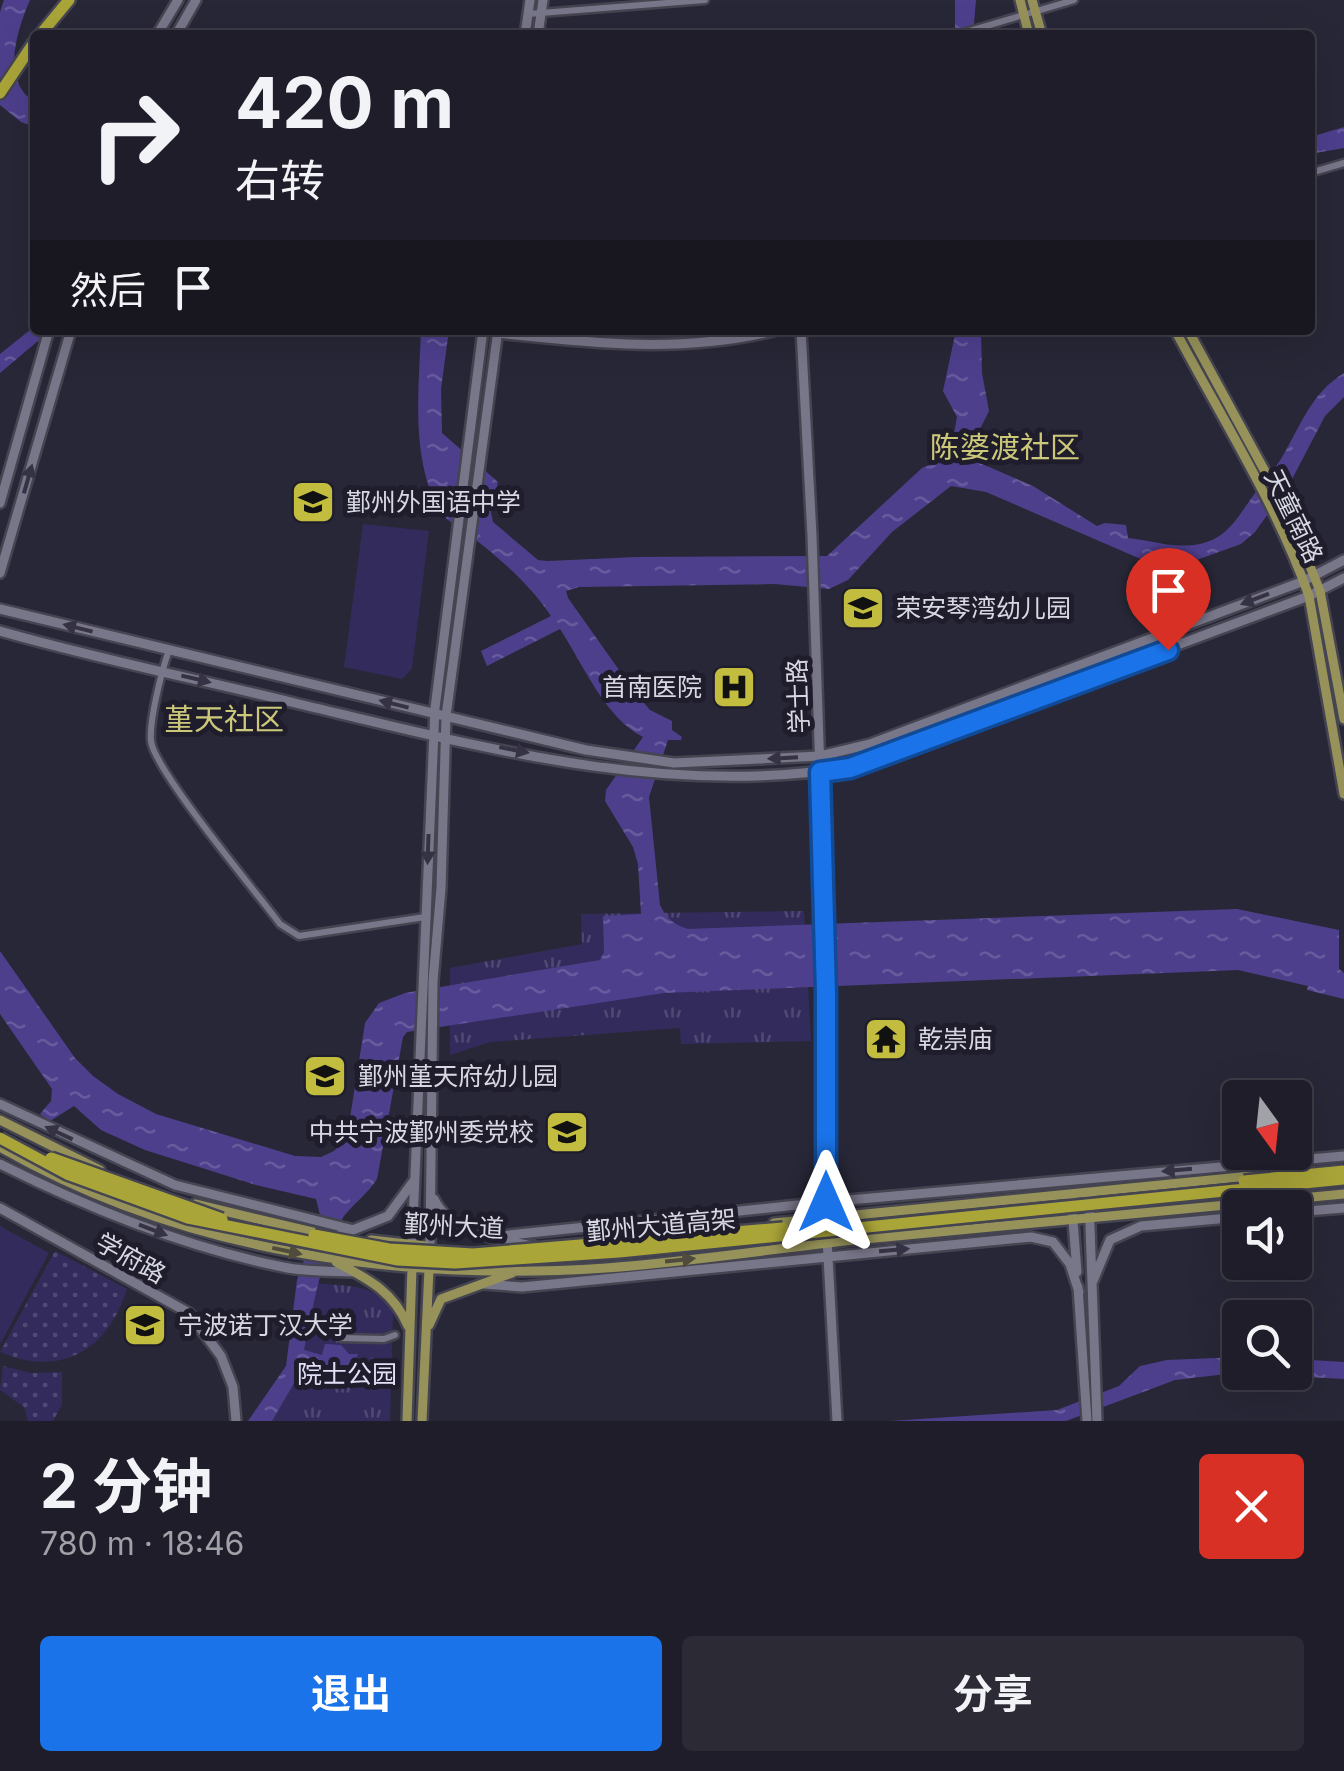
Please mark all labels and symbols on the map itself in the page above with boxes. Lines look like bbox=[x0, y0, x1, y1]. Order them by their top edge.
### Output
district label: 陈婆渡社区 bbox=[930, 429, 1080, 465]
one-way arrow bbox=[20, 463, 36, 494]
street label: 天童南路 bbox=[1259, 464, 1329, 568]
school or university icon: 鄞州外国语中学 bbox=[290, 479, 336, 525]
place label: 鄞州外国语中学 bbox=[346, 487, 521, 517]
pin bbox=[1126, 548, 1211, 651]
school or university icon: 荣安琴湾幼儿园 bbox=[840, 585, 886, 631]
one-way arrow bbox=[1240, 592, 1270, 607]
place label: 荣安琴湾幼儿园 bbox=[896, 593, 1071, 623]
one-way arrow bbox=[62, 620, 93, 635]
street label: 学士路 bbox=[782, 658, 814, 734]
hospital icon: 首南医院 bbox=[711, 664, 757, 710]
one-way arrow bbox=[181, 672, 212, 687]
place label: 首南医院 bbox=[602, 672, 702, 702]
one-way arrow bbox=[378, 696, 409, 711]
district label: 堇天社区 bbox=[164, 701, 284, 737]
one-way arrow bbox=[498, 743, 530, 758]
one-way arrow bbox=[766, 750, 798, 766]
one-way arrow bbox=[420, 833, 436, 865]
temple icon: 乾崇庙 bbox=[863, 1016, 909, 1062]
place label: 乾崇庙 bbox=[918, 1024, 993, 1054]
school or university icon: 鄞州堇天府幼儿园 bbox=[302, 1053, 348, 1099]
place label: 鄞州堇天府幼儿园 bbox=[358, 1061, 558, 1091]
north arrow bbox=[1222, 1080, 1312, 1170]
school or university icon: 中共宁波鄞州委党校 bbox=[544, 1109, 590, 1155]
place label: 中共宁波鄞州委党校 bbox=[309, 1117, 534, 1147]
one-way arrow bbox=[44, 1124, 73, 1141]
position arrow bbox=[774, 1150, 878, 1254]
one-way arrow bbox=[1161, 1163, 1193, 1179]
street label: 鄞州大道高架 bbox=[585, 1204, 737, 1246]
street label: 鄞州大道 bbox=[403, 1208, 505, 1244]
one-way arrow bbox=[139, 1223, 169, 1239]
street label: 学府路 bbox=[91, 1227, 171, 1289]
one-way arrow bbox=[879, 1241, 911, 1257]
one-way arrow bbox=[272, 1244, 303, 1259]
one-way arrow bbox=[665, 1252, 697, 1268]
school or university icon: 宁波诺丁汉大学 bbox=[122, 1302, 168, 1348]
place label: 宁波诺丁汉大学 bbox=[178, 1310, 353, 1340]
park label: 院士公园 bbox=[297, 1359, 397, 1389]

